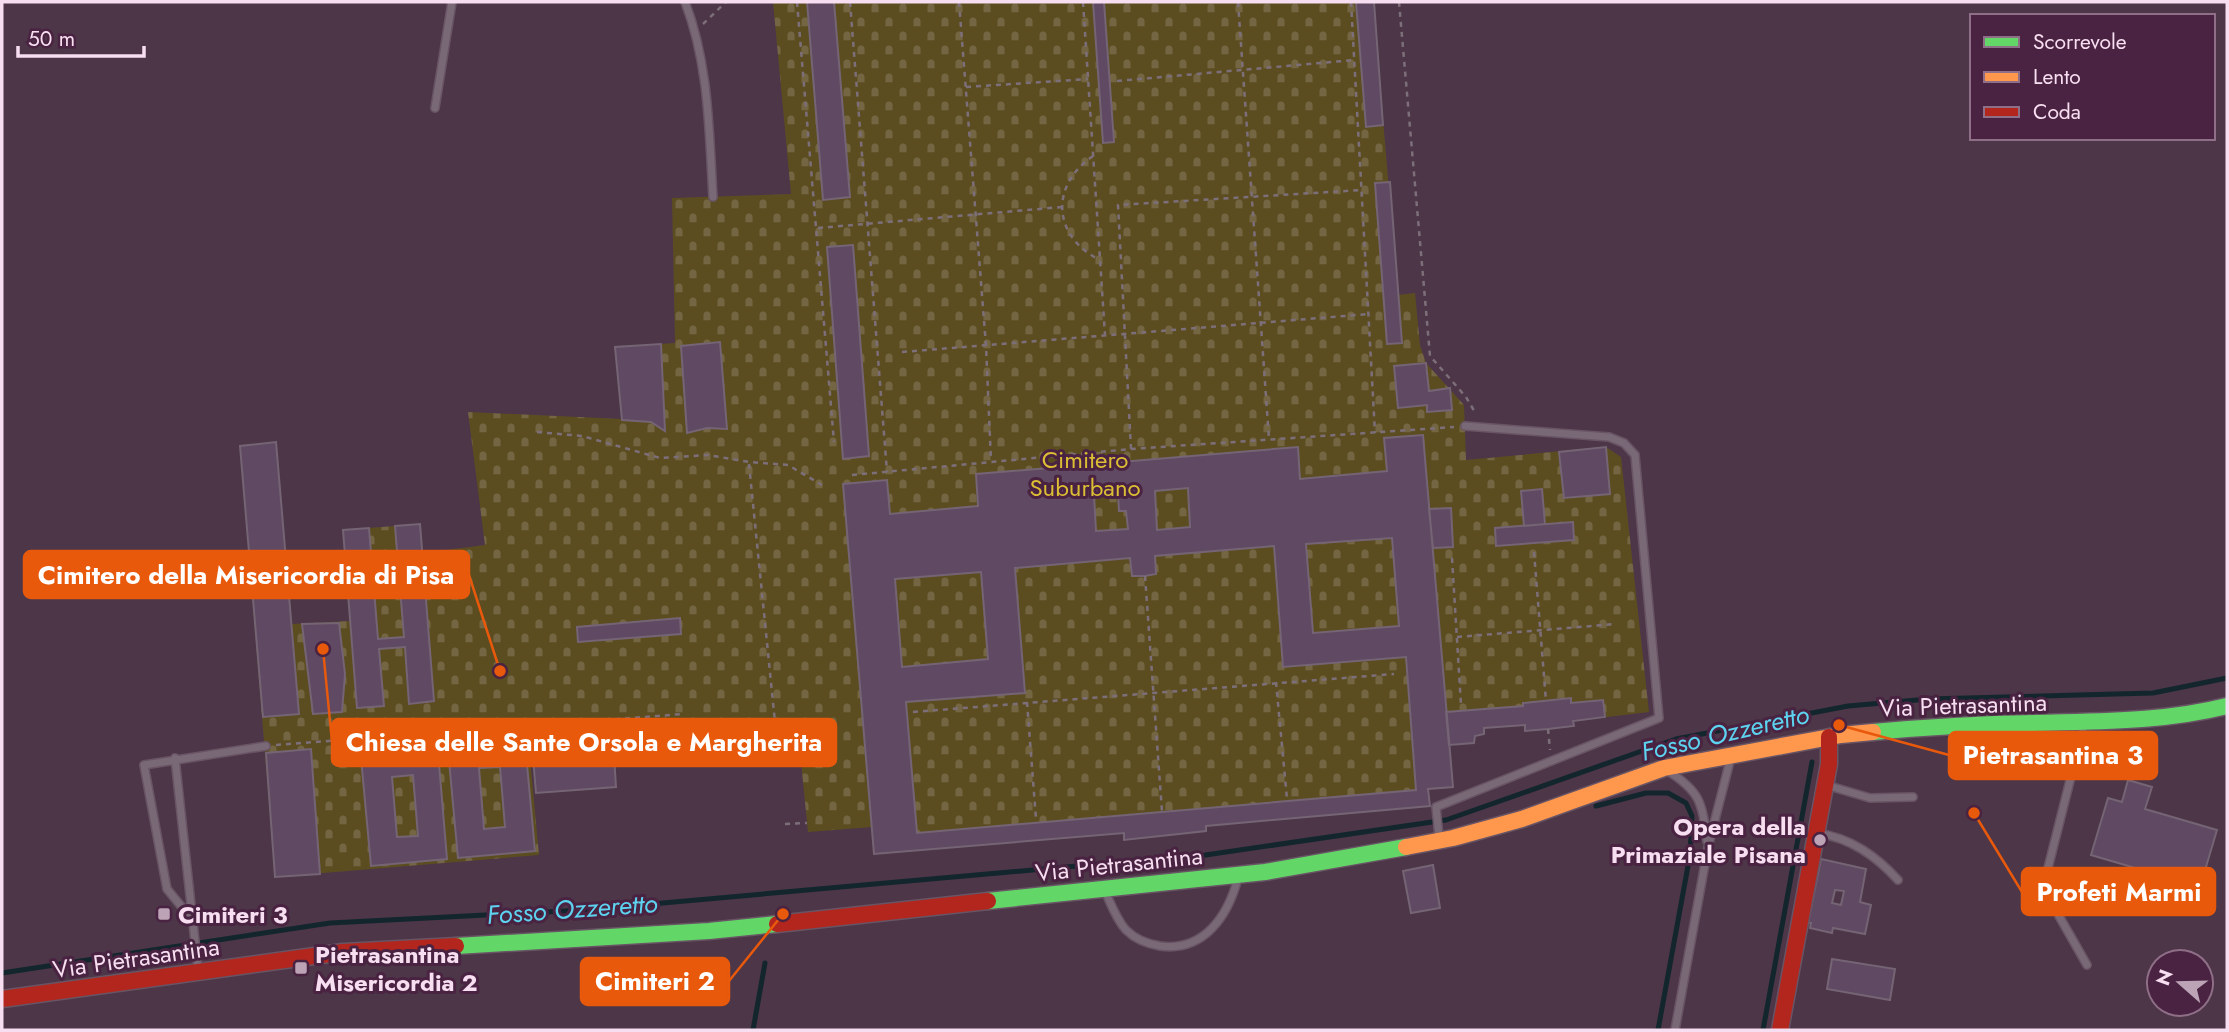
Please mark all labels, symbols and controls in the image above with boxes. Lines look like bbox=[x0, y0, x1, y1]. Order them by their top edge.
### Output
scale bar bbox=[18, 14, 144, 58]
legend bbox=[1970, 14, 2215, 140]
text: 50 m bbox=[28, 24, 75, 54]
text: Scorrevole bbox=[2033, 27, 2127, 57]
text: Lento bbox=[2033, 62, 2081, 92]
text: Coda bbox=[2033, 97, 2081, 127]
park label: Cimitero Suburbano bbox=[1029, 442, 1141, 505]
callout: Cimitero della Misericordia di Pisa bbox=[24, 551, 469, 598]
text: Cimitero della Misericordia di Pisa bbox=[38, 556, 454, 594]
street label: Via Pietrasantina bbox=[1878, 685, 2048, 725]
water label: Fosso Ozzeretto bbox=[1637, 695, 1813, 771]
callout: Chiesa delle Sante Orsola e Margherita bbox=[332, 719, 836, 766]
text: Chiesa delle Sante Orsola e Margherita bbox=[346, 723, 822, 761]
callout: Pietrasantina 3 bbox=[1949, 732, 2157, 779]
text: Pietrasantina 3 bbox=[1963, 736, 2143, 774]
place label: Opera della Primaziale Pisana bbox=[1611, 809, 1806, 872]
marker: Opera della Primaziale Pisana bbox=[1812, 832, 1828, 848]
street label: Via Pietrasantina bbox=[1034, 838, 1204, 890]
callout: Profeti Marmi bbox=[2022, 868, 2215, 915]
text: Profeti Marmi bbox=[2037, 873, 2201, 911]
water label: Fosso Ozzeretto bbox=[485, 884, 659, 934]
place label: Cimiteri 3 bbox=[178, 897, 288, 932]
marker: Cimiteri 3 bbox=[156, 906, 172, 922]
street label: Via Pietrasantina bbox=[50, 929, 222, 987]
place label: Pietrasantina Misericordia 2 bbox=[315, 937, 477, 1000]
north arrow bbox=[2145, 948, 2215, 1018]
callout: Cimiteri 2 bbox=[581, 958, 729, 1005]
marker: Pietrasantina Misericordia 2 bbox=[293, 960, 309, 976]
text: Cimiteri 2 bbox=[595, 962, 715, 1000]
text: N bbox=[2149, 966, 2180, 989]

